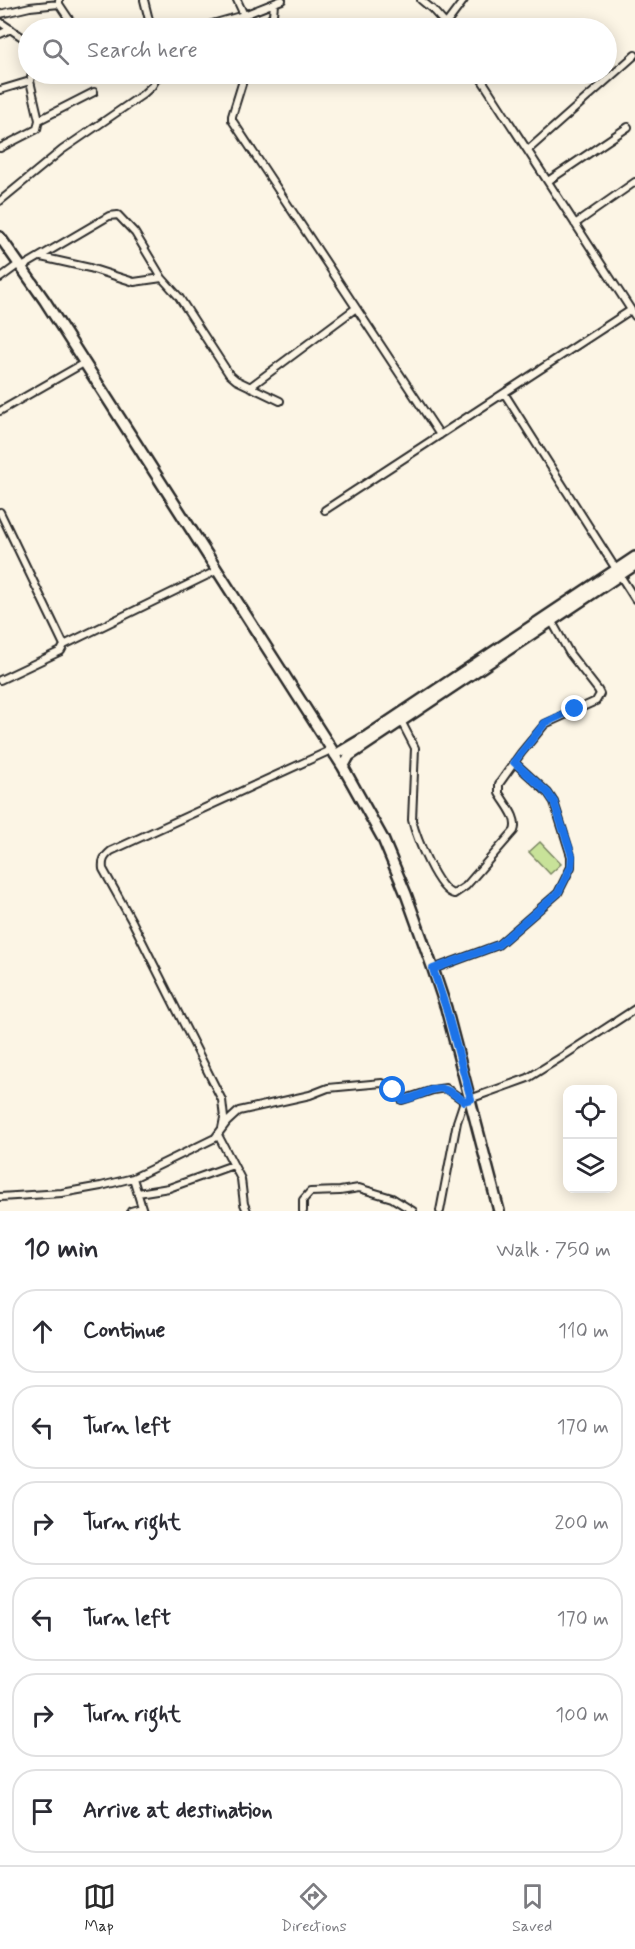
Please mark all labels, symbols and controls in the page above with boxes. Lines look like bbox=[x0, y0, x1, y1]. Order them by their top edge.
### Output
search box bbox=[18, 18, 617, 84]
icon: search bbox=[39, 35, 72, 68]
text: Search here bbox=[87, 37, 198, 65]
route end bbox=[561, 695, 587, 721]
route start bbox=[379, 1076, 405, 1102]
map controls bbox=[563, 1085, 617, 1193]
button: locate bbox=[563, 1085, 617, 1139]
button: layers bbox=[563, 1139, 617, 1193]
text: 10 min bbox=[24, 1233, 99, 1267]
text: Walk · 750 m bbox=[496, 1237, 611, 1264]
icon: ahead bbox=[26, 1315, 59, 1348]
text: Continue bbox=[83, 1317, 165, 1345]
text: 110 m bbox=[558, 1318, 609, 1345]
icon: left bbox=[26, 1411, 59, 1444]
text: Turn left bbox=[83, 1413, 171, 1441]
text: 170 m bbox=[557, 1414, 609, 1441]
icon: right bbox=[26, 1507, 59, 1540]
text: Turn right bbox=[83, 1509, 181, 1537]
text: 200 m bbox=[554, 1510, 609, 1537]
icon: left bbox=[26, 1603, 59, 1636]
text: Turn left bbox=[83, 1605, 171, 1633]
text: 170 m bbox=[557, 1606, 609, 1633]
icon: right bbox=[26, 1699, 59, 1732]
text: Turn right bbox=[83, 1701, 181, 1729]
text: 100 m bbox=[555, 1702, 609, 1729]
icon: arrive bbox=[26, 1795, 59, 1828]
text: Arrive at destination bbox=[83, 1797, 273, 1825]
tab: Map bbox=[83, 1880, 116, 1937]
tab: Directions bbox=[281, 1880, 347, 1937]
tab: Saved bbox=[512, 1880, 552, 1937]

